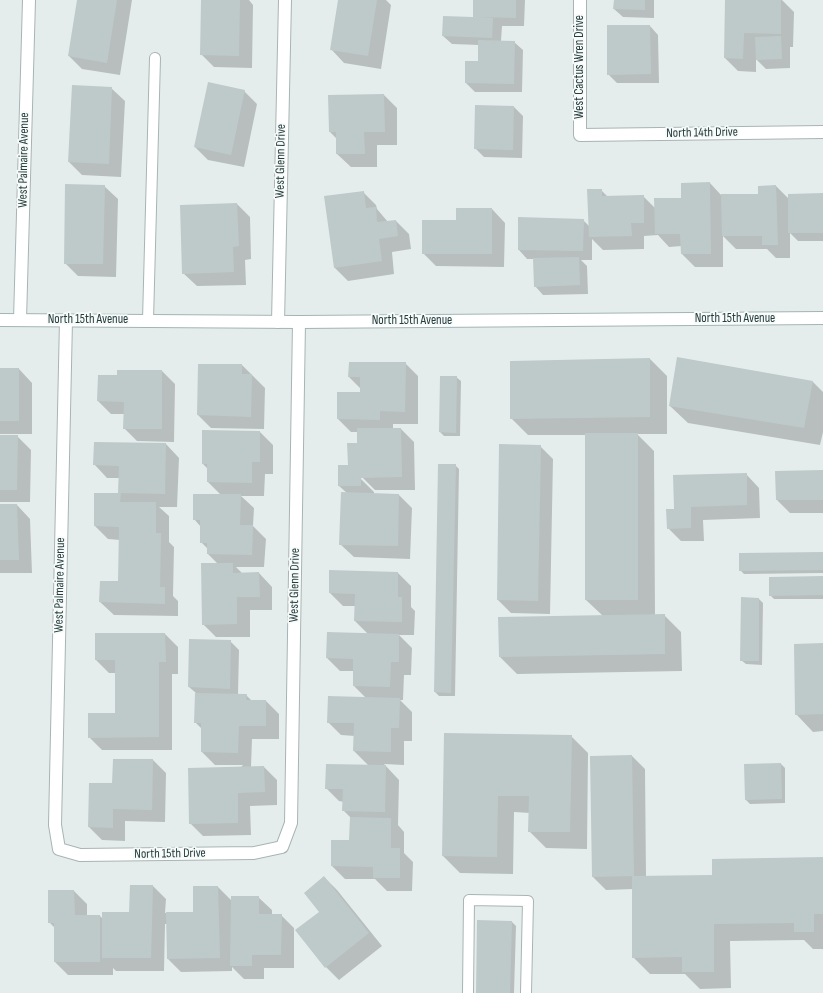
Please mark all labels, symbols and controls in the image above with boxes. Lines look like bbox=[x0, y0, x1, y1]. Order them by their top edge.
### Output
street label: West Cactus Wren Drive bbox=[572, 15, 588, 119]
street label: West Palmaire Avenue bbox=[15, 112, 33, 208]
street label: West Glenn Drive bbox=[273, 124, 289, 198]
street label: North 14th Drive bbox=[666, 125, 738, 141]
street label: North 15th Avenue bbox=[695, 311, 775, 327]
street label: North 15th Avenue bbox=[48, 312, 128, 328]
street label: North 15th Avenue bbox=[372, 313, 452, 329]
street label: West Palmaire Avenue bbox=[51, 537, 69, 633]
street label: West Glenn Drive bbox=[287, 548, 303, 622]
street label: North 15th Drive bbox=[134, 846, 206, 862]

